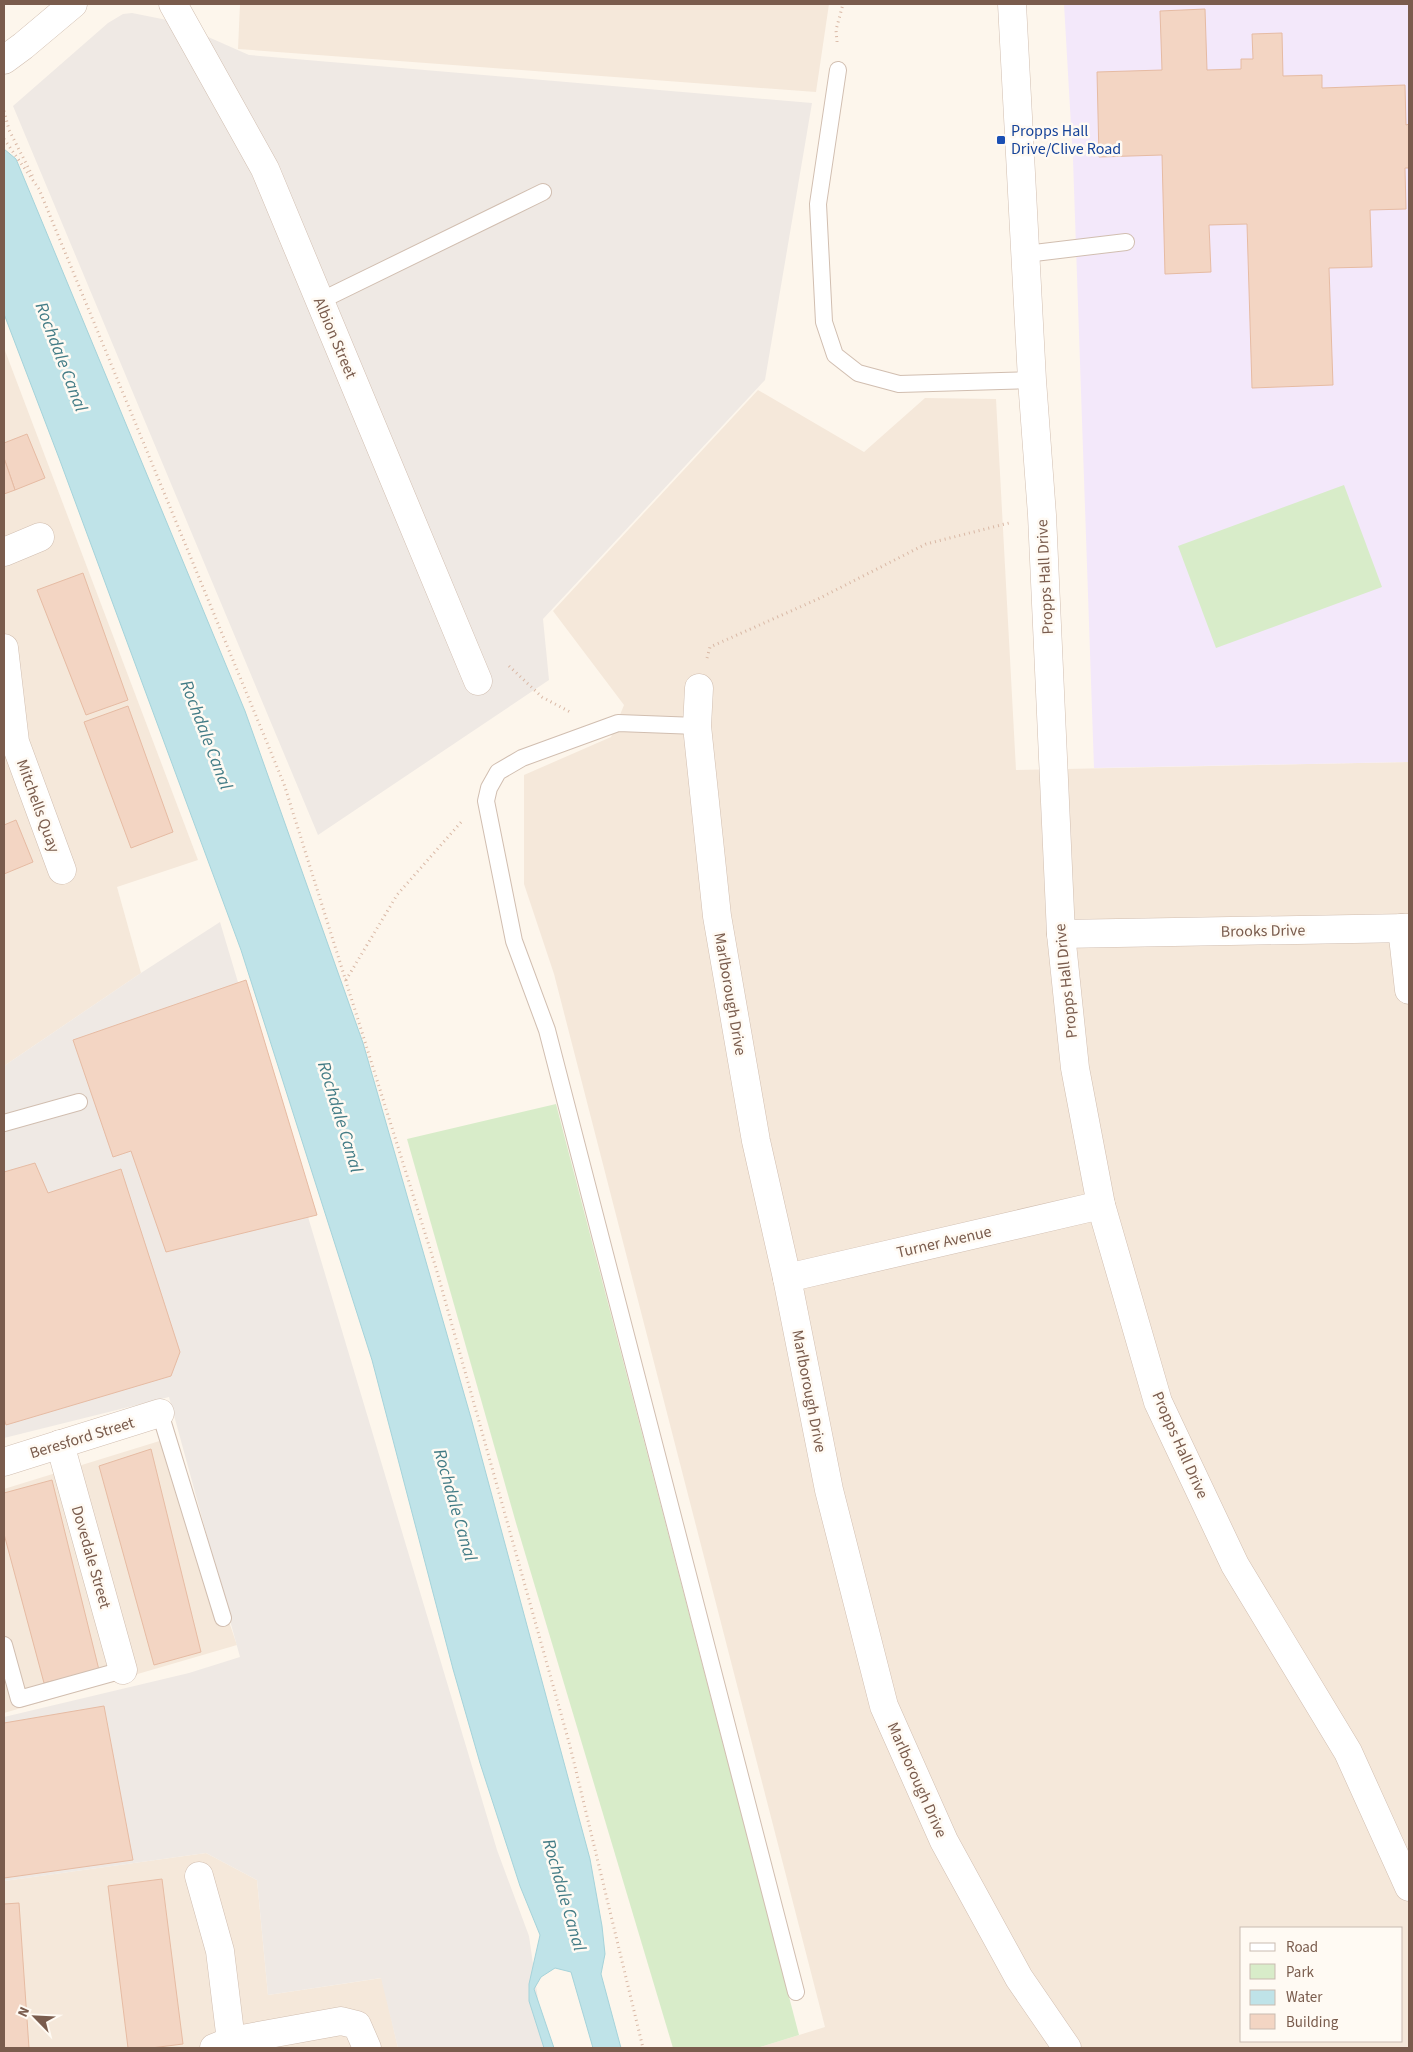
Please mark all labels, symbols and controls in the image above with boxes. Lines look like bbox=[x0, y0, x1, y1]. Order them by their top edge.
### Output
place label: Propps Hall Drive/Clive Road bbox=[1011, 120, 1121, 160]
marker: Propps Hall Drive/Clive Road bbox=[995, 134, 1007, 146]
street label: Albion Street bbox=[308, 294, 362, 383]
water label: Rochdale Canal bbox=[29, 299, 94, 416]
street label: Propps Hall Drive bbox=[1031, 519, 1059, 635]
water label: Rochdale Canal bbox=[174, 677, 239, 794]
street label: Mitchells Quay bbox=[11, 756, 65, 856]
street label: Brooks Drive bbox=[1220, 919, 1306, 943]
street label: Propps Hall Drive bbox=[1049, 922, 1083, 1039]
street label: Marlborough Drive bbox=[708, 931, 752, 1057]
water label: Rochdale Canal bbox=[311, 1058, 369, 1176]
street label: Turner Avenue bbox=[894, 1220, 994, 1264]
street label: Marlborough Drive bbox=[786, 1328, 832, 1454]
street label: Propps Hall Drive bbox=[1147, 1388, 1214, 1502]
street label: Beresford Street bbox=[27, 1412, 137, 1464]
water label: Rochdale Canal bbox=[427, 1446, 483, 1564]
street label: Dovedale Street bbox=[66, 1503, 116, 1612]
street label: Marlborough Drive bbox=[882, 1719, 952, 1841]
water label: Rochdale Canal bbox=[536, 1836, 592, 1954]
legend bbox=[1240, 1927, 1403, 2042]
text: Road bbox=[1286, 1937, 1318, 1958]
text: Park bbox=[1286, 1962, 1315, 1983]
text: Water bbox=[1286, 1987, 1323, 2008]
north arrow bbox=[10, 1992, 60, 2042]
text: N bbox=[13, 2004, 35, 2020]
text: Building bbox=[1286, 2012, 1339, 2033]

